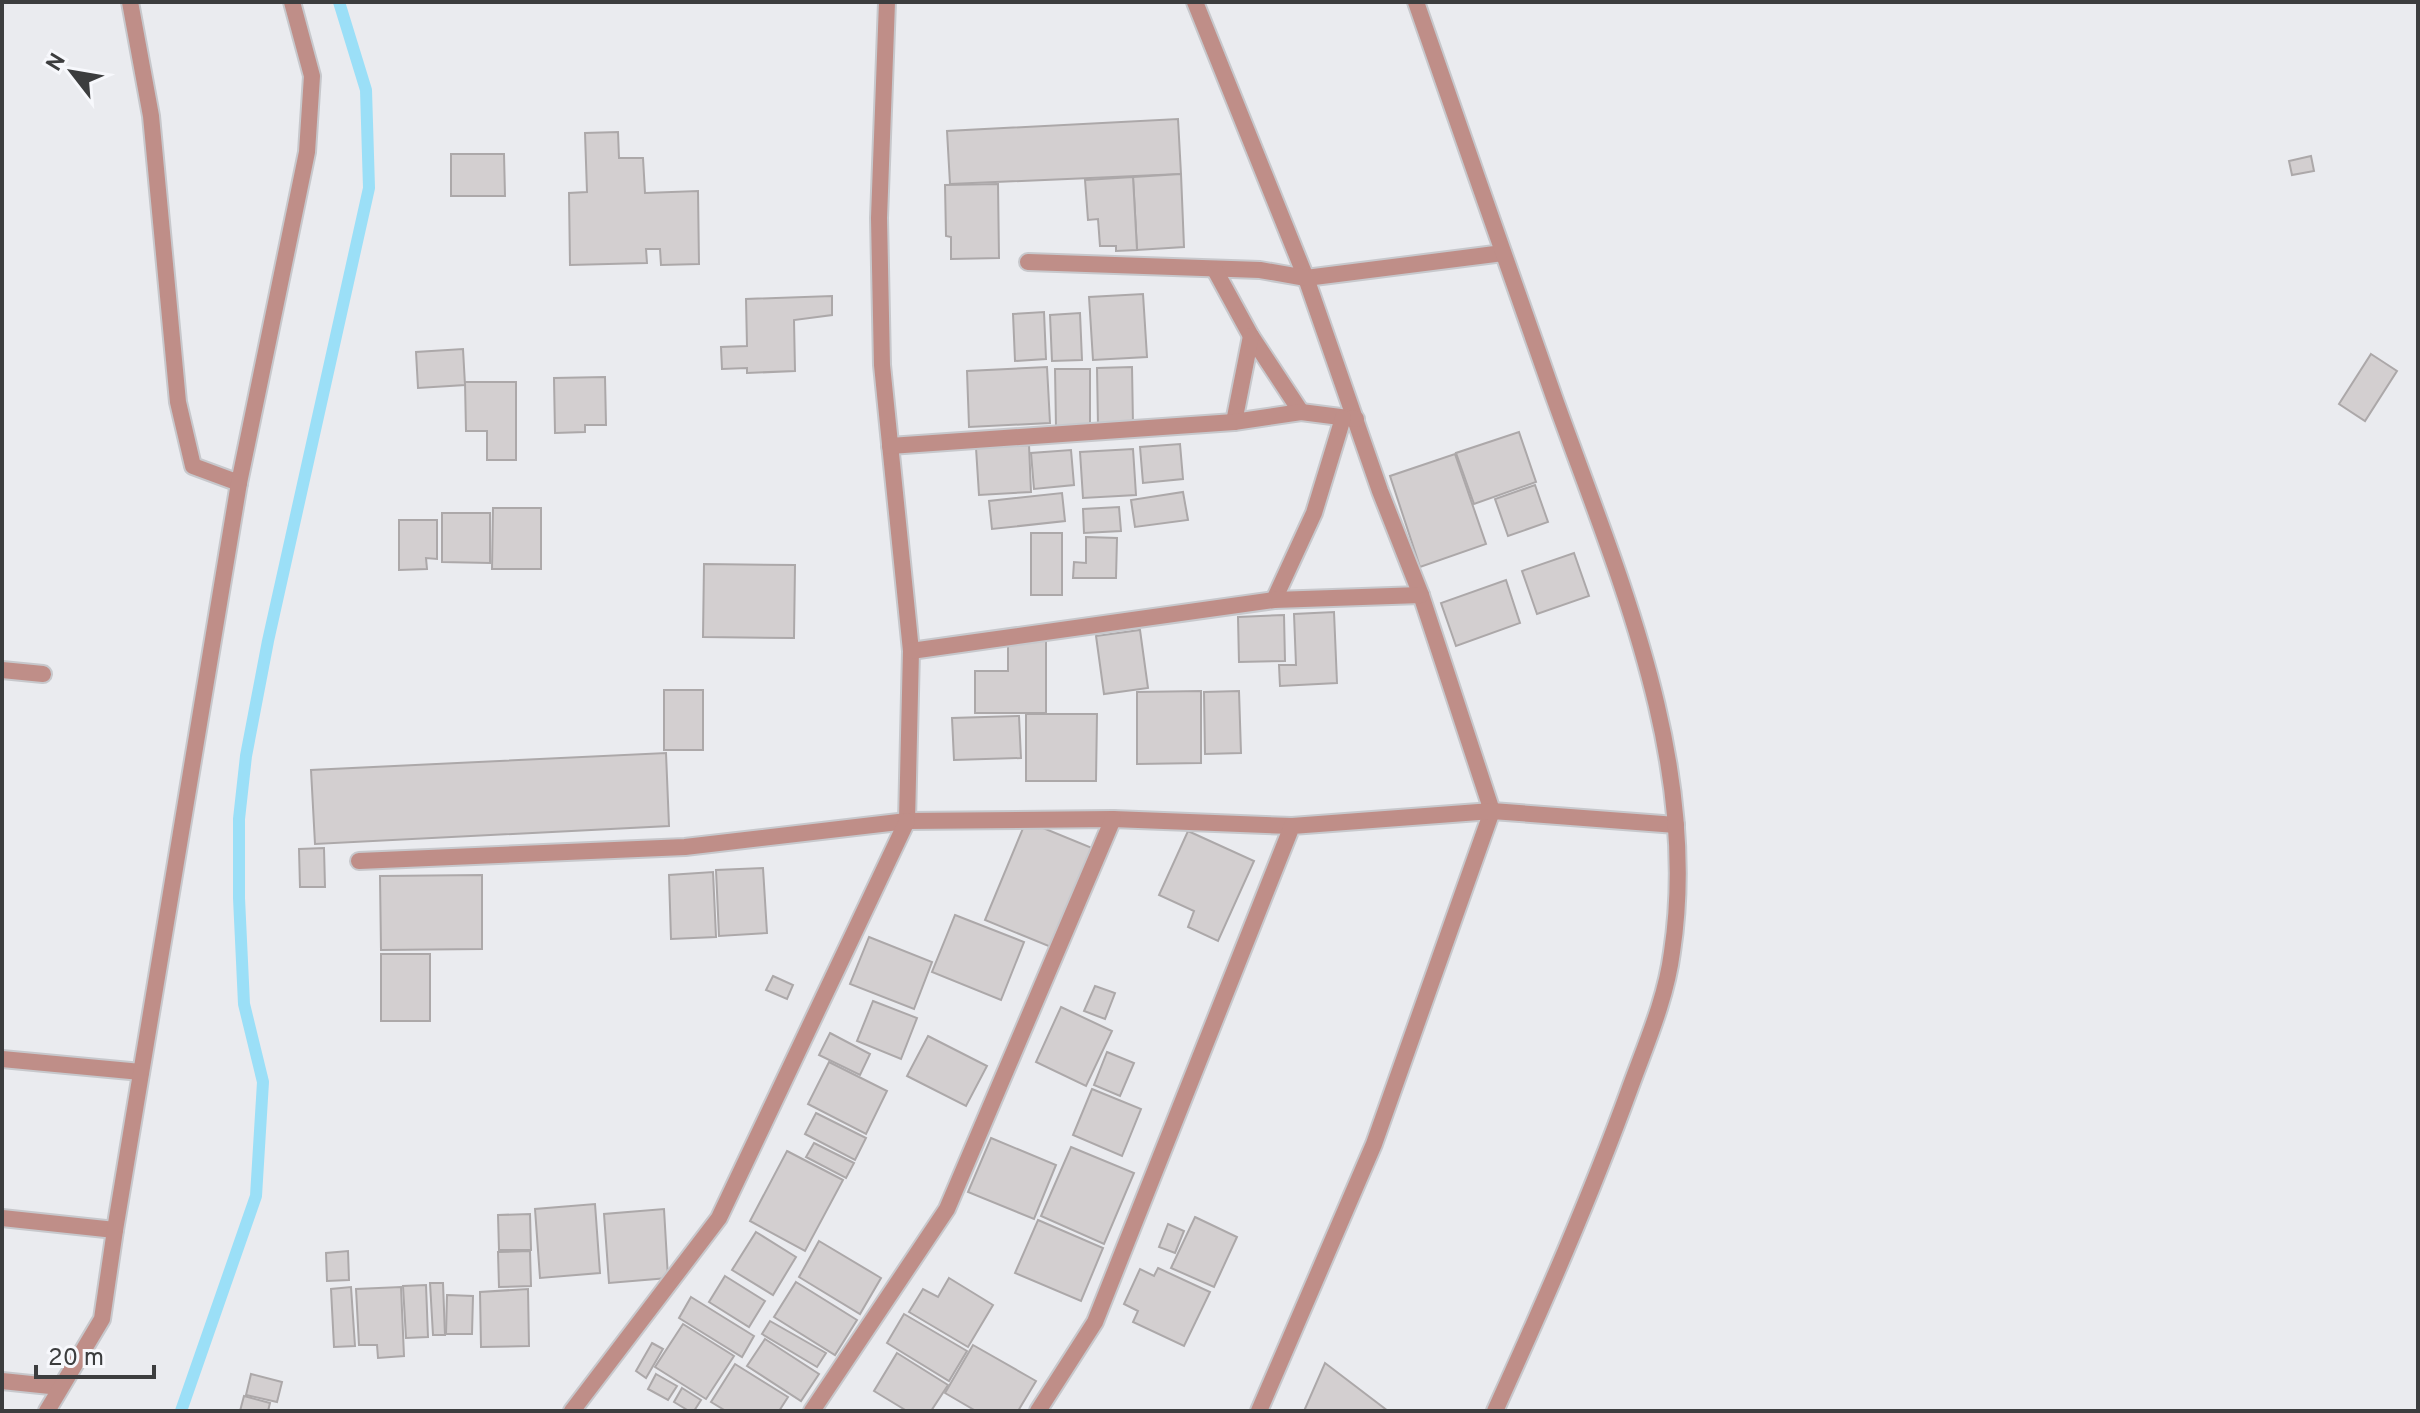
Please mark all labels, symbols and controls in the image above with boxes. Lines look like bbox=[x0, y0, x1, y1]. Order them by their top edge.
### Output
north arrow bbox=[32, 32, 112, 112]
text: N bbox=[41, 49, 73, 77]
scale bar bbox=[36, 1329, 154, 1379]
text: 20 m bbox=[48, 1344, 104, 1374]

